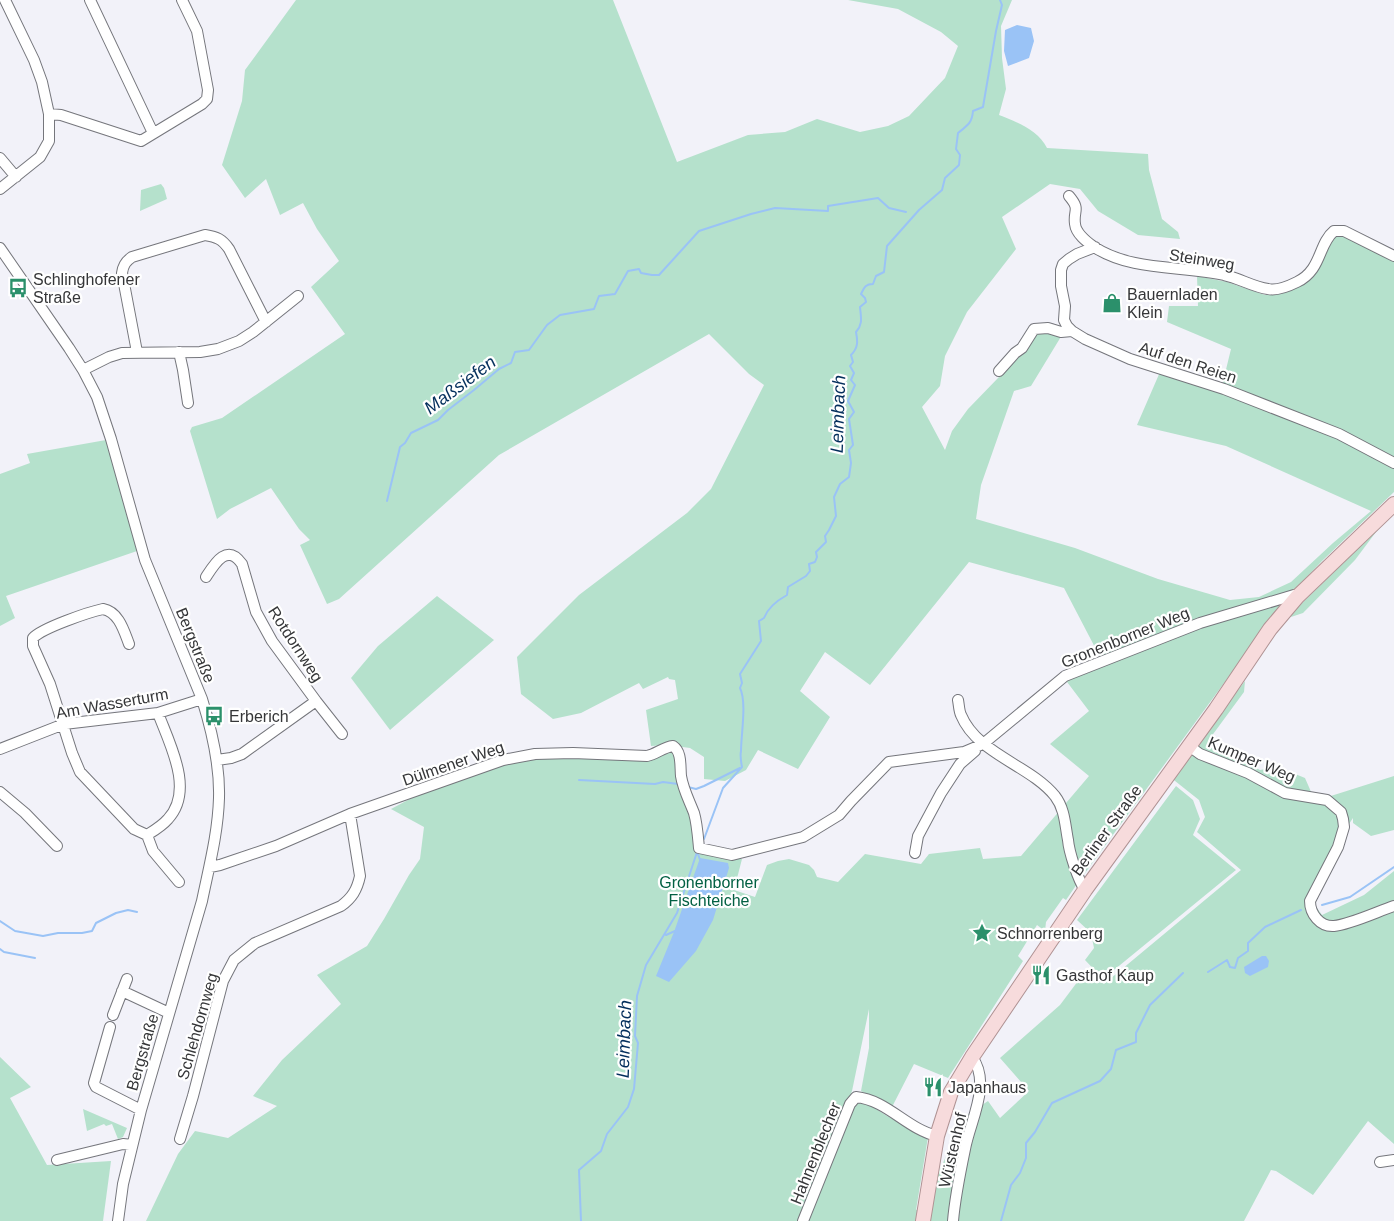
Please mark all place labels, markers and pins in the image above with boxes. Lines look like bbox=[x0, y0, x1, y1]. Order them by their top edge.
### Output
place label: Schlinghofener Straße bbox=[33, 271, 140, 306]
bus stop icon: Schlinghofener Straße bbox=[7, 277, 29, 299]
place label: Bauernladen Klein bbox=[1127, 286, 1218, 321]
shop icon: Bauernladen Klein bbox=[1101, 292, 1123, 314]
bus stop icon: Erberich bbox=[203, 705, 225, 727]
place label: Erberich bbox=[229, 708, 289, 725]
place icon: Schnorrenberg bbox=[971, 922, 993, 944]
place label: Schnorrenberg bbox=[997, 925, 1103, 942]
restaurant icon: Gasthof Kaup bbox=[1030, 964, 1052, 986]
place label: Gasthof Kaup bbox=[1056, 967, 1154, 984]
restaurant icon: Japanhaus bbox=[922, 1076, 944, 1098]
place label: Japanhaus bbox=[948, 1079, 1026, 1096]

